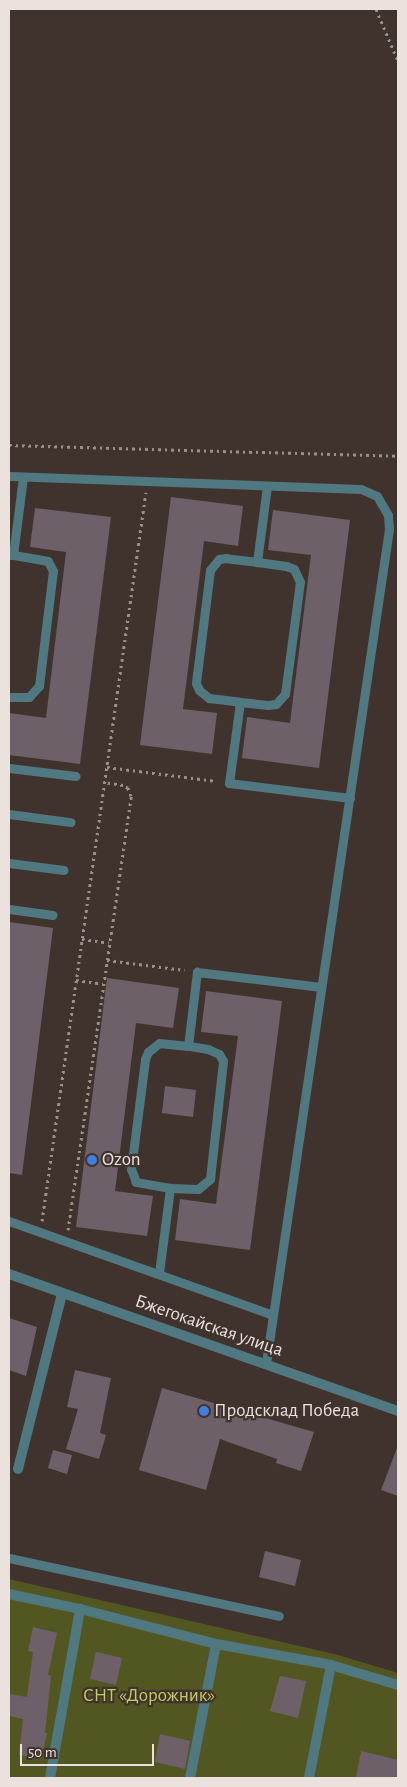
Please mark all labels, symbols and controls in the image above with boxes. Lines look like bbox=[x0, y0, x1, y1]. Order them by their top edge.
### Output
place label: Ozon bbox=[102, 1149, 141, 1171]
marker: Ozon bbox=[86, 1154, 98, 1166]
street label: Бжегокайская улица bbox=[132, 1290, 286, 1362]
place label: Продсклад Победа bbox=[214, 1400, 359, 1422]
marker: Продсклад Победа bbox=[198, 1405, 210, 1417]
park label: СНТ «Дорожник» bbox=[83, 1685, 215, 1707]
scale bar bbox=[22, 1734, 156, 1766]
text: 50 m bbox=[28, 1745, 57, 1760]

